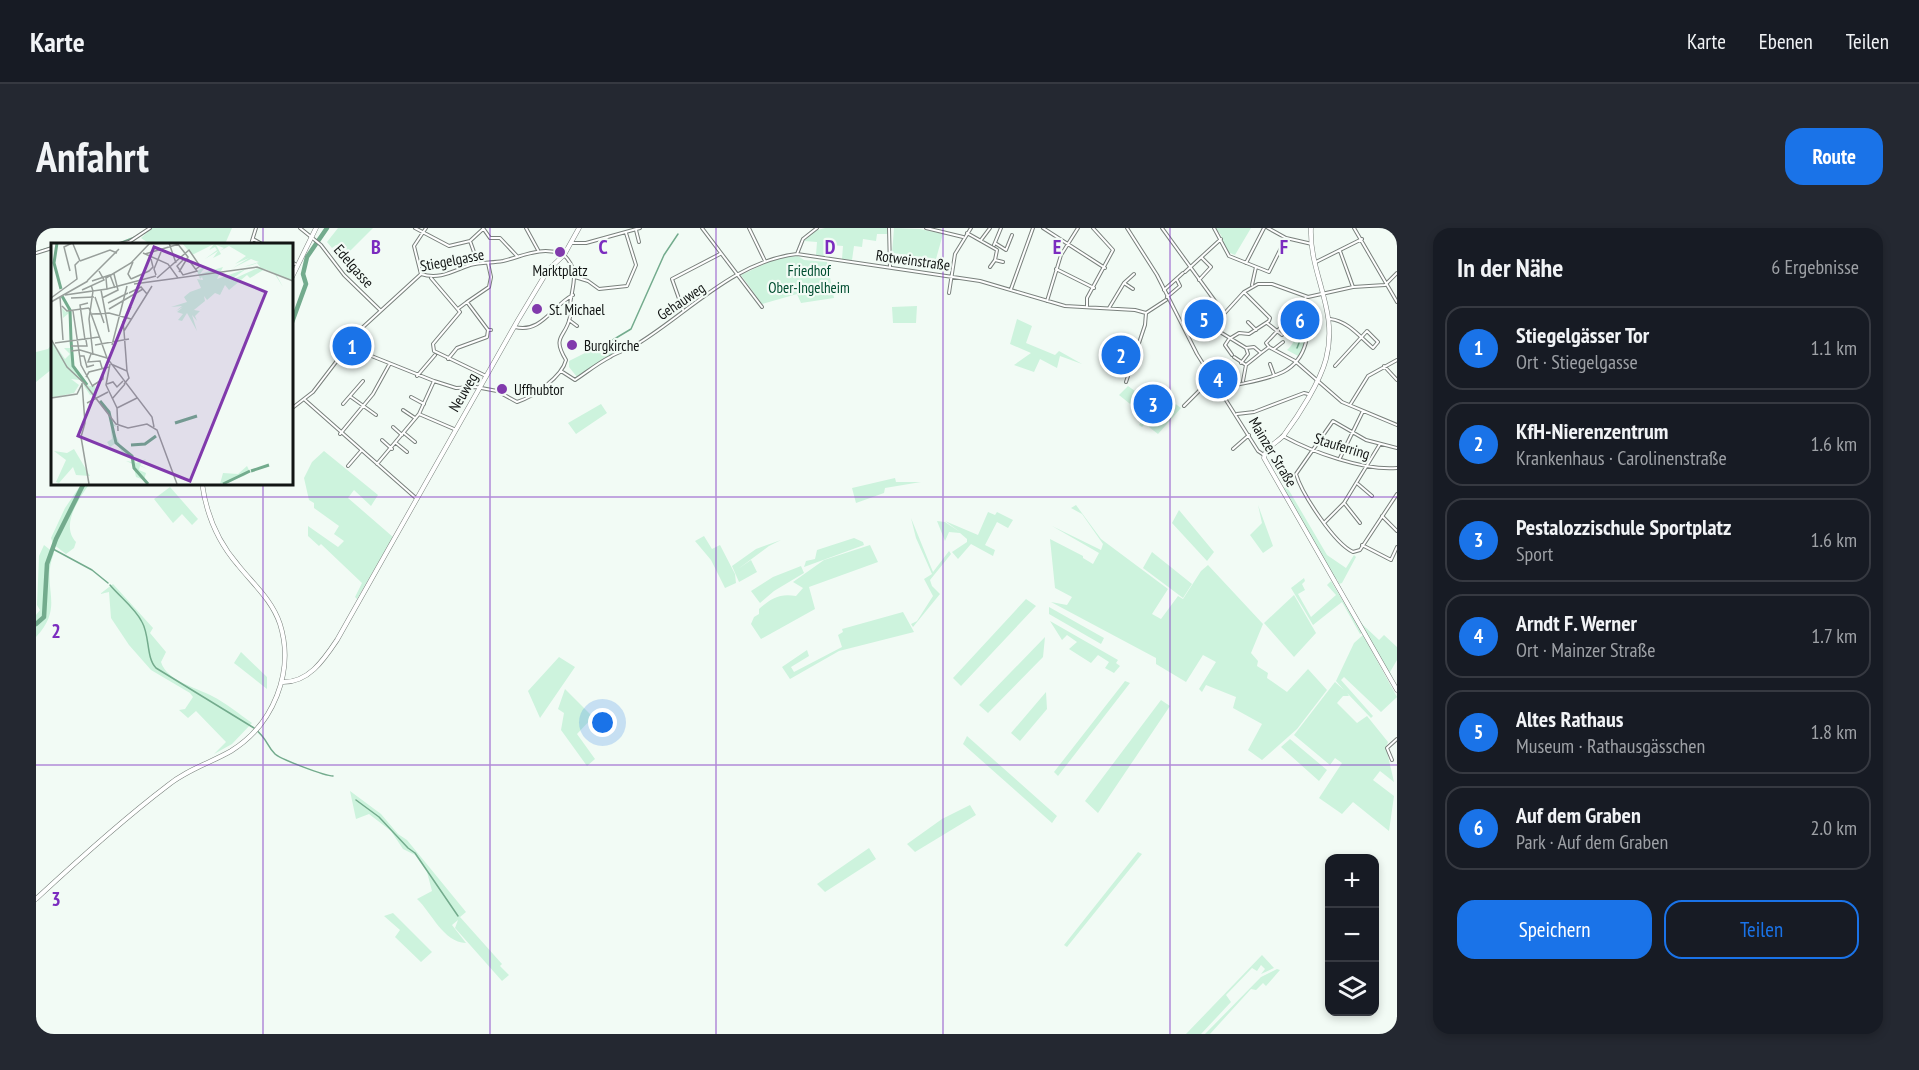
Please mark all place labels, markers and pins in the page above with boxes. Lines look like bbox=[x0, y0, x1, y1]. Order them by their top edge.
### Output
marker: Marktplatz bbox=[553, 245, 567, 259]
place label: Marktplatz bbox=[532, 261, 588, 280]
pin: 5 bbox=[1184, 296, 1224, 341]
pin: 6 bbox=[1280, 298, 1320, 343]
place label: St. Michael bbox=[549, 300, 605, 319]
marker: St. Michael bbox=[530, 302, 544, 316]
pin: 1 bbox=[332, 324, 372, 368]
pin: 2 bbox=[1102, 332, 1140, 378]
place label: Burgkirche bbox=[584, 336, 640, 355]
marker: Burgkirche bbox=[565, 338, 579, 352]
pin: 4 bbox=[1198, 356, 1238, 402]
place label: Uffhubtor bbox=[514, 380, 565, 399]
marker: Uffhubtor bbox=[495, 382, 509, 396]
pin: 3 bbox=[1134, 382, 1172, 426]

